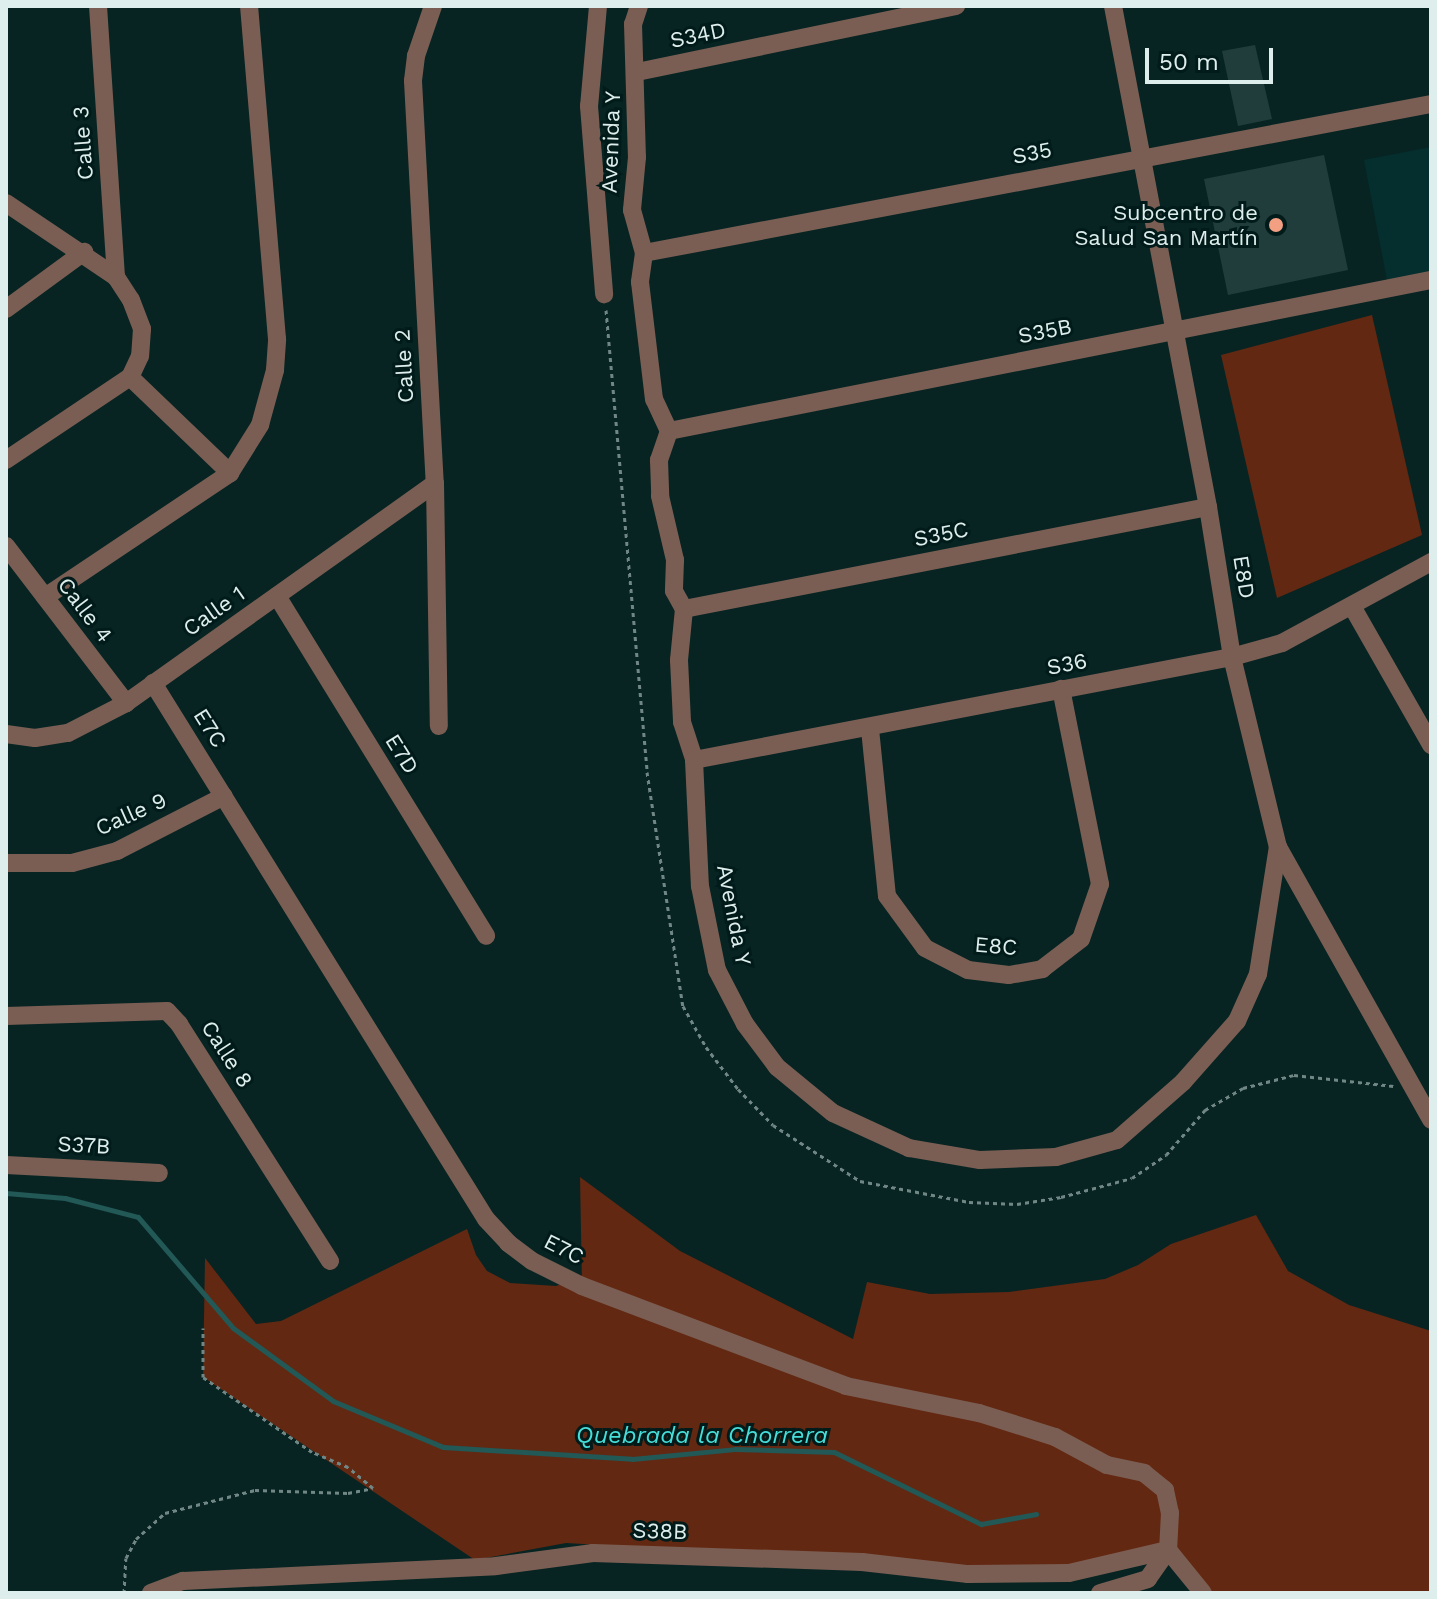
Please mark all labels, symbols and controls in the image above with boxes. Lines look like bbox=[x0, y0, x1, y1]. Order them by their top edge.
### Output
street label: S34D bbox=[668, 16, 728, 54]
scale bar bbox=[1149, 32, 1277, 82]
text: 50 m bbox=[1159, 48, 1219, 76]
street label: Avenida Y bbox=[596, 90, 626, 194]
street label: Calle 3 bbox=[67, 105, 99, 181]
street label: S35 bbox=[1010, 136, 1054, 170]
place label: Subcentro de Salud San Martín bbox=[1074, 199, 1258, 250]
marker: Subcentro de Salud San Martín bbox=[1265, 214, 1287, 236]
street label: S35B bbox=[1016, 313, 1074, 349]
street label: Calle 2 bbox=[389, 328, 419, 404]
street label: S35C bbox=[912, 516, 970, 552]
street label: E8D bbox=[1228, 553, 1260, 601]
street label: Calle 4 bbox=[52, 572, 118, 648]
street label: Calle 1 bbox=[178, 580, 250, 642]
street label: S36 bbox=[1045, 647, 1089, 681]
street label: E7C bbox=[188, 704, 232, 752]
street label: E7D bbox=[380, 729, 424, 779]
street label: Calle 9 bbox=[91, 787, 171, 841]
street label: Avenida Y bbox=[711, 862, 757, 968]
street label: E8C bbox=[974, 931, 1018, 961]
street label: Calle 8 bbox=[196, 1015, 258, 1093]
street label: S37B bbox=[57, 1130, 111, 1160]
street label: E7C bbox=[540, 1228, 588, 1270]
water label: Quebrada la Chorrera bbox=[576, 1422, 828, 1450]
street label: S38B bbox=[632, 1517, 688, 1545]

